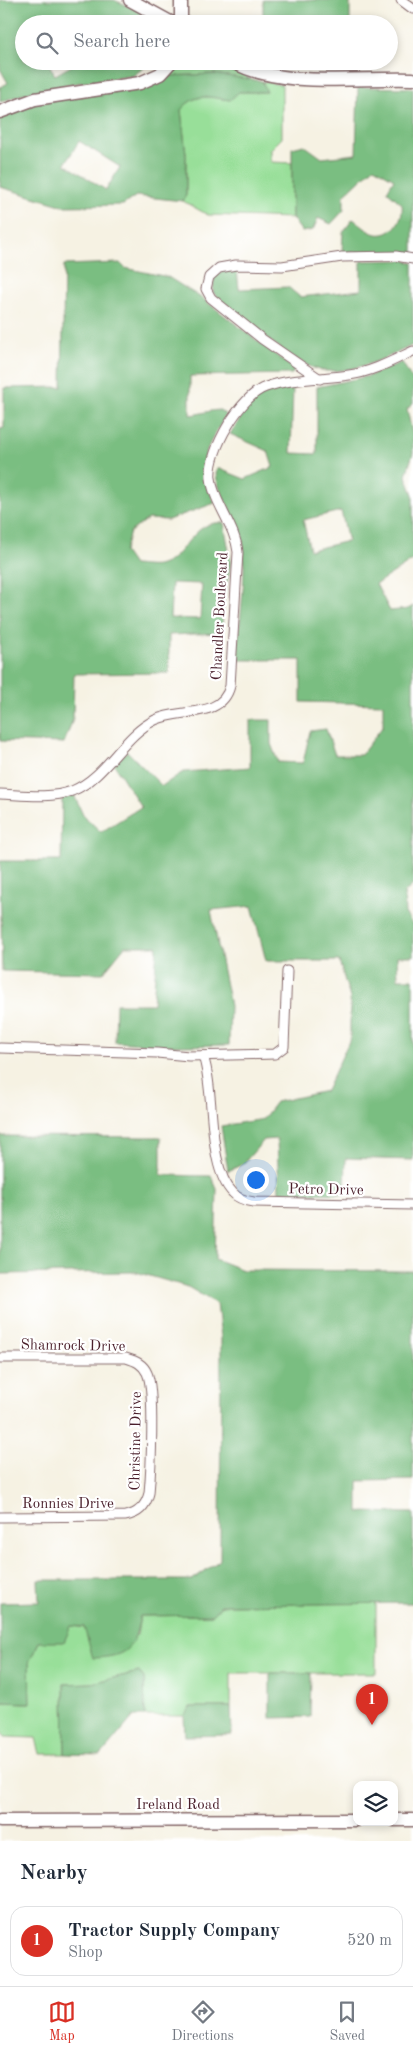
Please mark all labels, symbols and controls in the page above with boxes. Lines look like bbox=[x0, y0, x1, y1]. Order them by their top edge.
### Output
search box bbox=[15, 15, 398, 70]
icon: search bbox=[33, 29, 61, 57]
text: Search here bbox=[73, 33, 170, 52]
street label: Chandler Boulevard bbox=[210, 551, 231, 681]
your location bbox=[243, 1167, 269, 1193]
street label: Petro Drive bbox=[288, 1182, 364, 1199]
street label: Shamrock Drive bbox=[20, 1338, 126, 1355]
street label: Christine Drive bbox=[128, 1391, 145, 1491]
street label: Ronnies Drive bbox=[22, 1497, 114, 1512]
pin: 1 bbox=[356, 1684, 388, 1725]
map controls bbox=[353, 1781, 398, 1826]
button: layers bbox=[353, 1781, 398, 1826]
street label: Ireland Road bbox=[136, 1798, 220, 1813]
text: Nearby bbox=[20, 1863, 88, 1884]
text: Tractor Supply Company bbox=[68, 1922, 280, 1941]
text: 1 bbox=[32, 1933, 42, 1949]
text: 520 m bbox=[347, 1933, 392, 1949]
text: Shop bbox=[68, 1945, 103, 1961]
tab: Map bbox=[48, 1998, 76, 2045]
tab: Directions bbox=[172, 1998, 234, 2045]
tab: Saved bbox=[329, 1998, 365, 2045]

